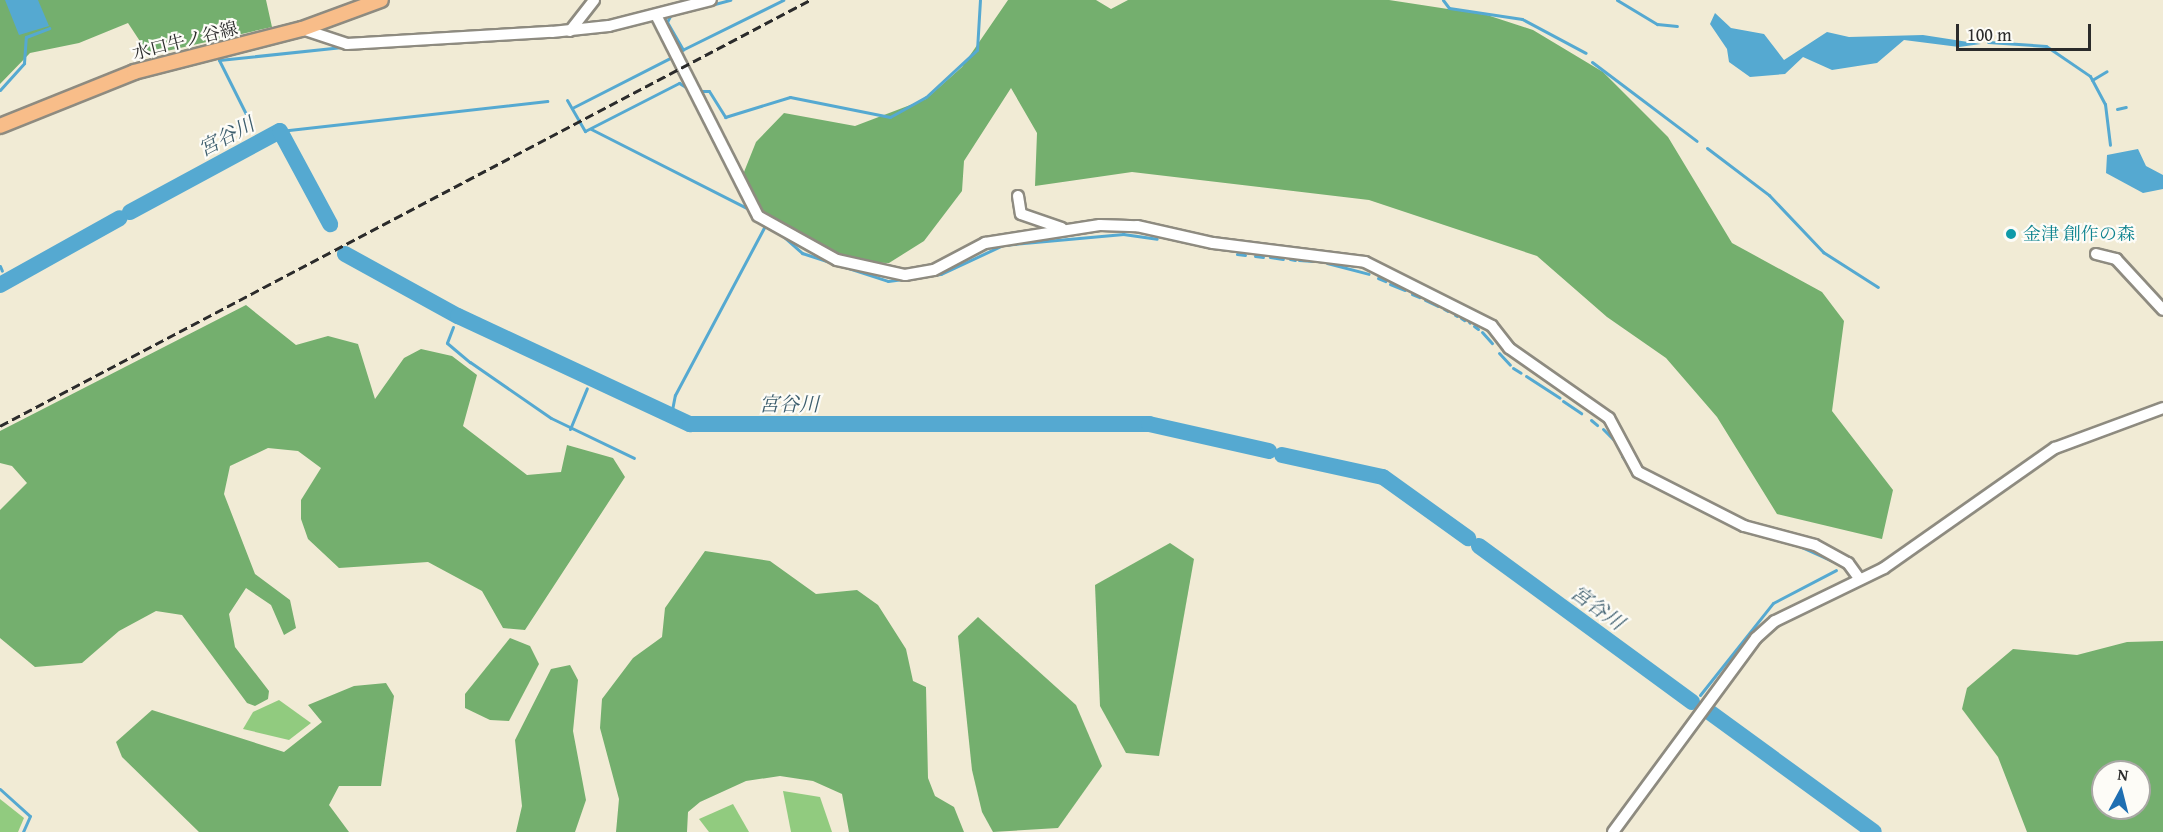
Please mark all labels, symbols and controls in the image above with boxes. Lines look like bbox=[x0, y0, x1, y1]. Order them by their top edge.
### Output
scale bar bbox=[1959, 12, 2094, 50]
street label: 水口牛ノ谷線 bbox=[130, 17, 240, 65]
text: 100 m bbox=[1967, 21, 2012, 48]
water label: 宮谷川 bbox=[194, 111, 258, 161]
place label: 金津 創作の森 bbox=[2023, 223, 2135, 245]
marker: 金津 創作の森 bbox=[2004, 227, 2018, 241]
water label: 宮谷川 bbox=[759, 391, 819, 415]
water label: 宮谷川 bbox=[1567, 580, 1629, 634]
north arrow bbox=[2091, 760, 2151, 820]
text: N bbox=[2116, 762, 2130, 787]

